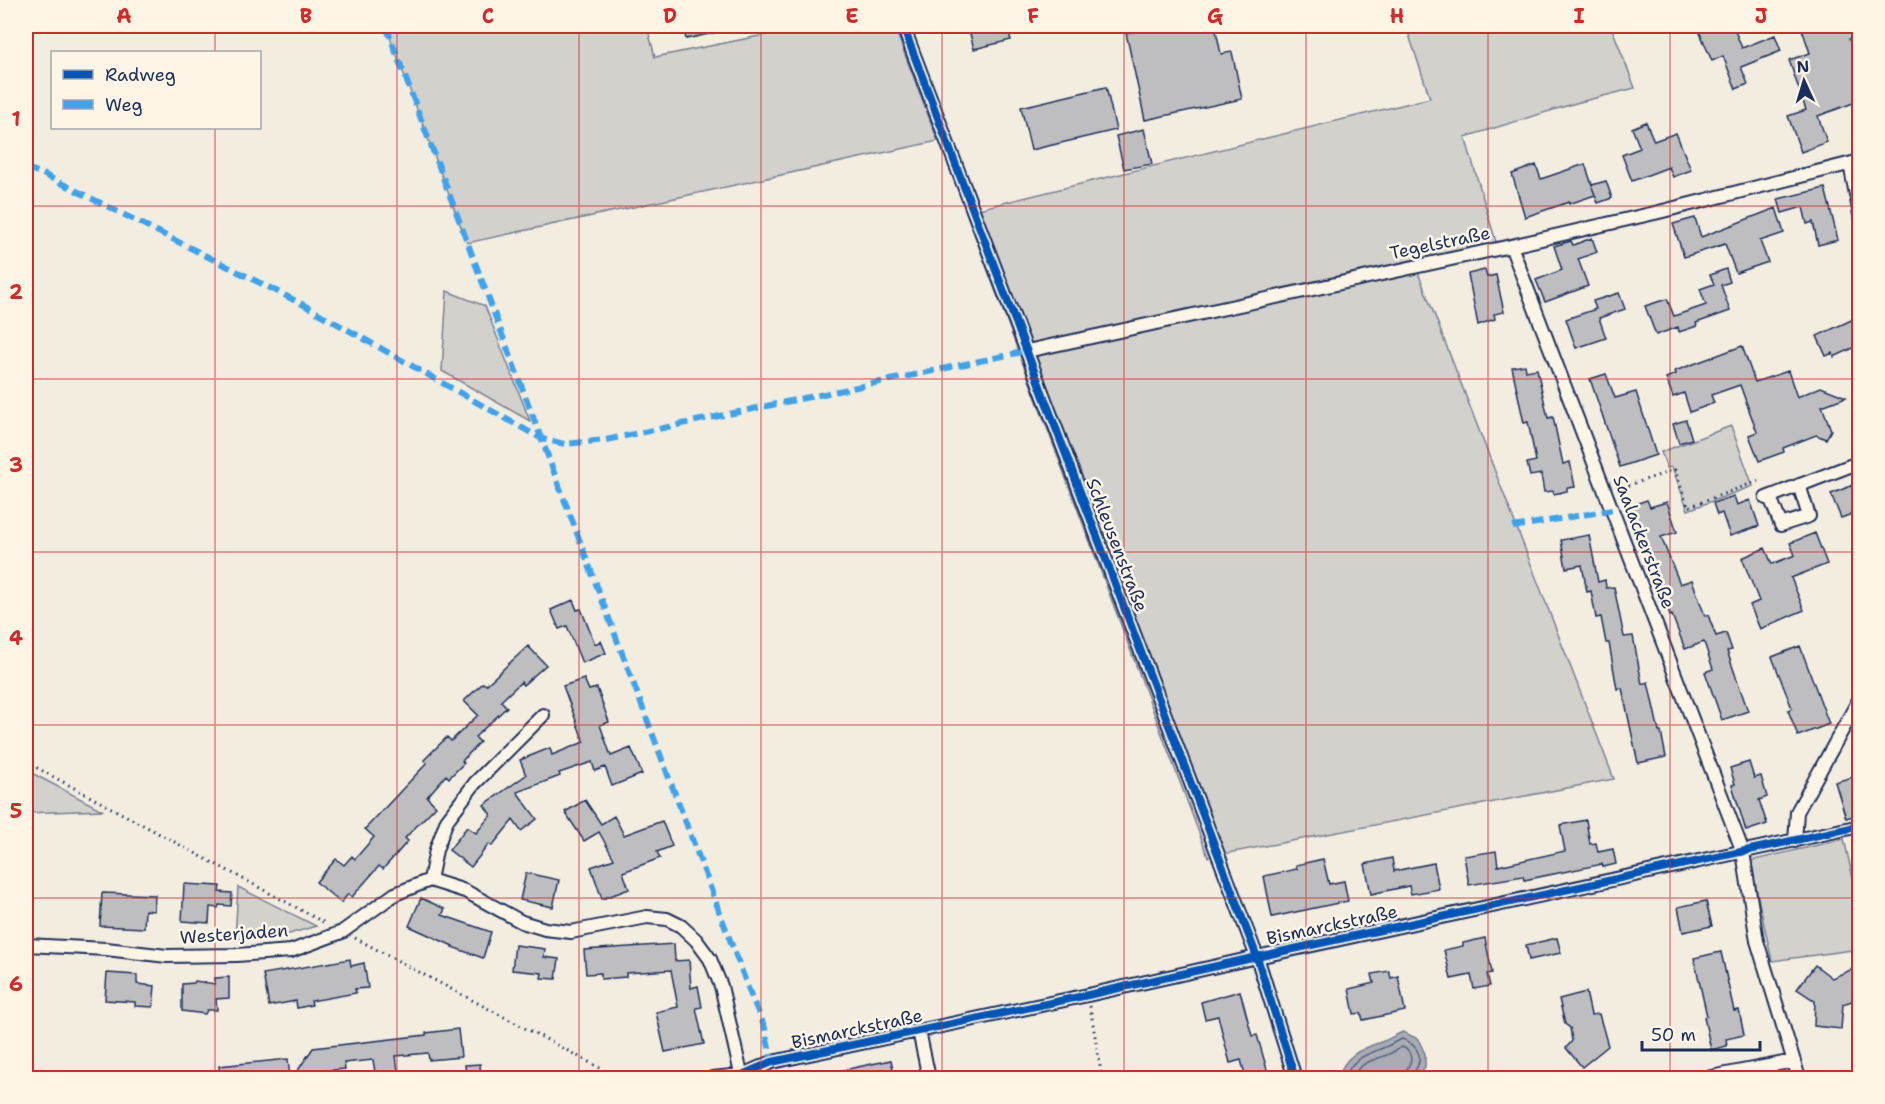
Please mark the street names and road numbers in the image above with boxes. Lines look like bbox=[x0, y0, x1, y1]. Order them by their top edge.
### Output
street label: Tegelstraße bbox=[1388, 221, 1492, 265]
street label: Saalackerstraße bbox=[1607, 472, 1681, 612]
street label: Schleusenstraße bbox=[1080, 475, 1154, 615]
street label: Bismarckstraße bbox=[1264, 899, 1400, 951]
street label: Westerjaden bbox=[179, 918, 289, 950]
street label: Bismarckstraße bbox=[789, 1003, 925, 1055]

